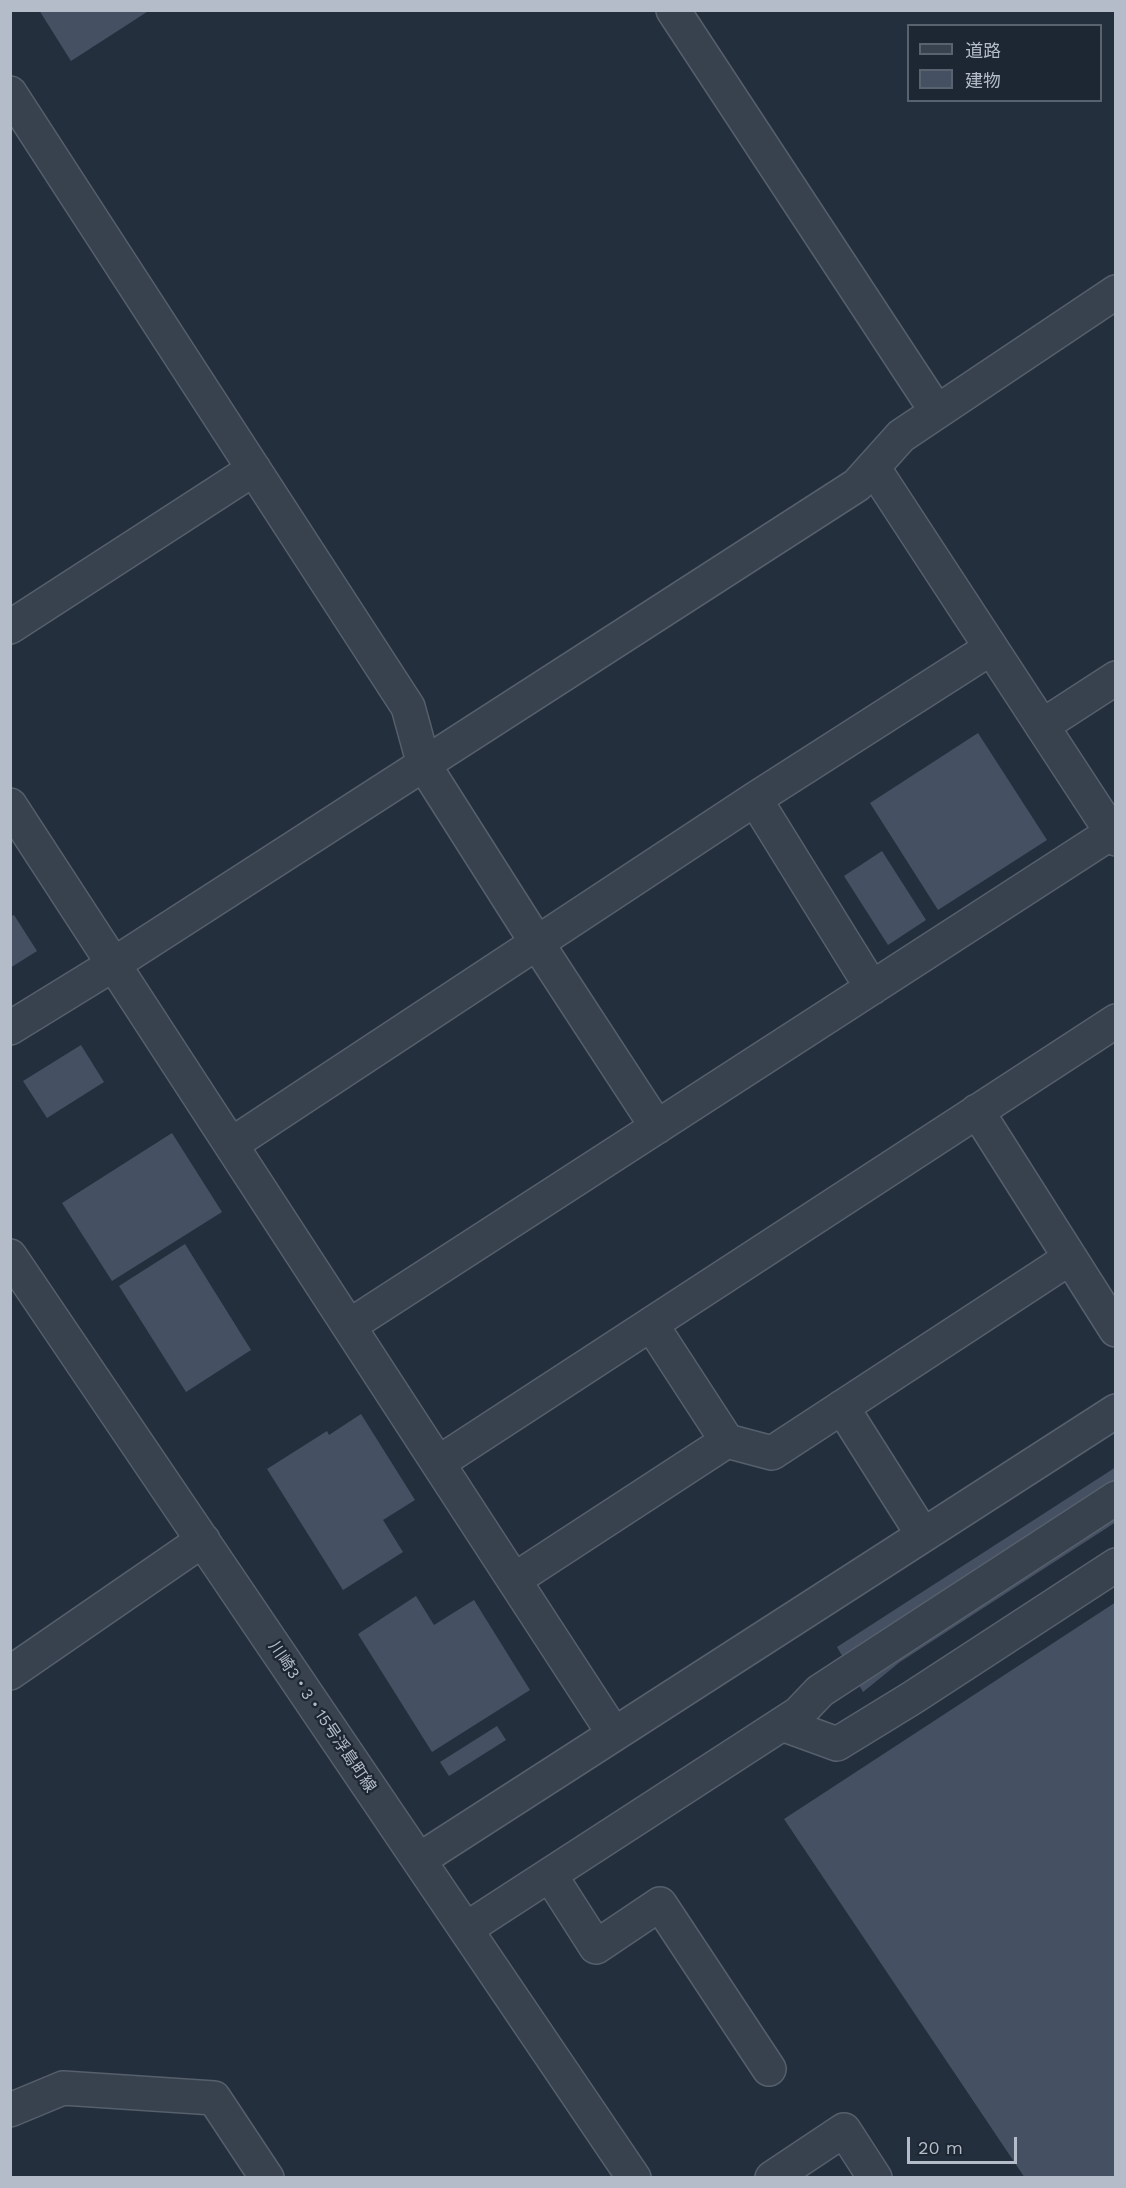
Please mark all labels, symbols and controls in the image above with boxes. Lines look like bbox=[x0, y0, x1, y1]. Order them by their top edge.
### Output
legend bbox=[907, 24, 1102, 102]
text: 道路 bbox=[965, 40, 1001, 61]
text: 建物 bbox=[965, 70, 1001, 91]
street label: 川崎3・3・15号浮島町線 bbox=[264, 1638, 380, 1796]
scale bar bbox=[910, 2125, 1020, 2163]
text: 20 m bbox=[918, 2137, 963, 2158]

